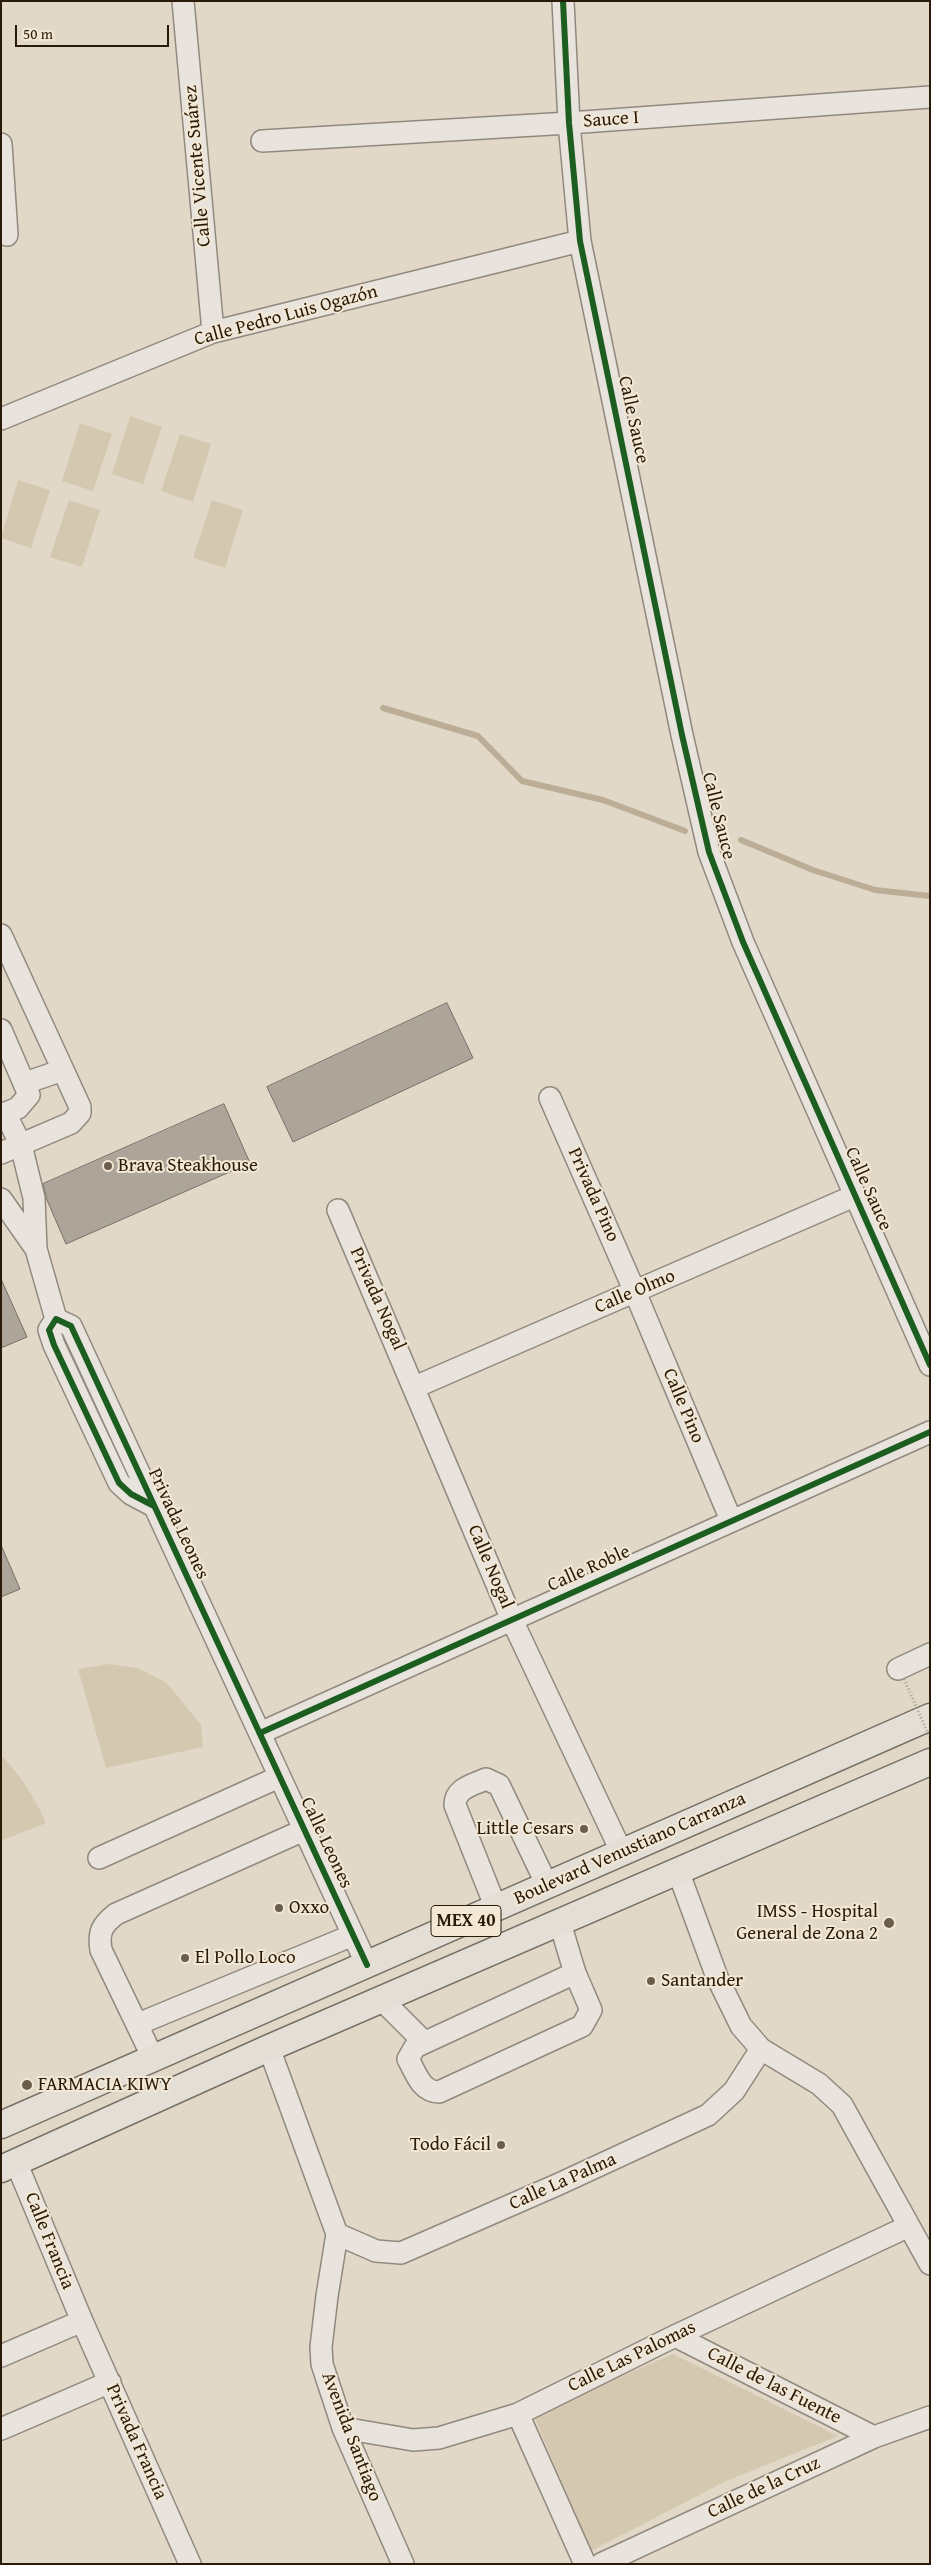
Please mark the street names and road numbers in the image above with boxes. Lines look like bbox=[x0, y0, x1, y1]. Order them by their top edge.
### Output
street label: Calle Vicente Suárez bbox=[180, 84, 216, 248]
street label: Sauce I bbox=[582, 107, 640, 133]
street label: Calle Pedro Luis Ogazón bbox=[192, 281, 380, 351]
street label: Calle Sauce bbox=[613, 374, 653, 466]
street label: Calle Sauce bbox=[696, 770, 740, 862]
street label: Privada Pino bbox=[562, 1144, 624, 1246]
street label: Calle Sauce bbox=[839, 1144, 897, 1234]
street label: Privada Nogal bbox=[344, 1244, 410, 1354]
street label: Calle Olmo bbox=[591, 1265, 679, 1319]
street label: Calle Pino bbox=[657, 1365, 709, 1447]
street label: Privada Leones bbox=[142, 1465, 214, 1583]
street label: Calle Nogal bbox=[462, 1522, 518, 1612]
street label: Calle Roble bbox=[544, 1541, 634, 1597]
street label: Boulevard Venustiano Carranza bbox=[511, 1788, 749, 1910]
street label: Calle Leones bbox=[295, 1794, 357, 1892]
road number: MEX 40 bbox=[431, 1905, 501, 1936]
street label: Calle La Palma bbox=[506, 2148, 620, 2216]
street label: Calle Francia bbox=[19, 2189, 79, 2293]
street label: Calle Las Palomas bbox=[564, 2316, 700, 2398]
street label: Calle de las Fuente bbox=[703, 2342, 845, 2430]
street label: Avenida Santiago bbox=[316, 2369, 386, 2505]
street label: Privada Francia bbox=[100, 2381, 172, 2503]
street label: Calle de la Cruz bbox=[704, 2452, 824, 2524]

